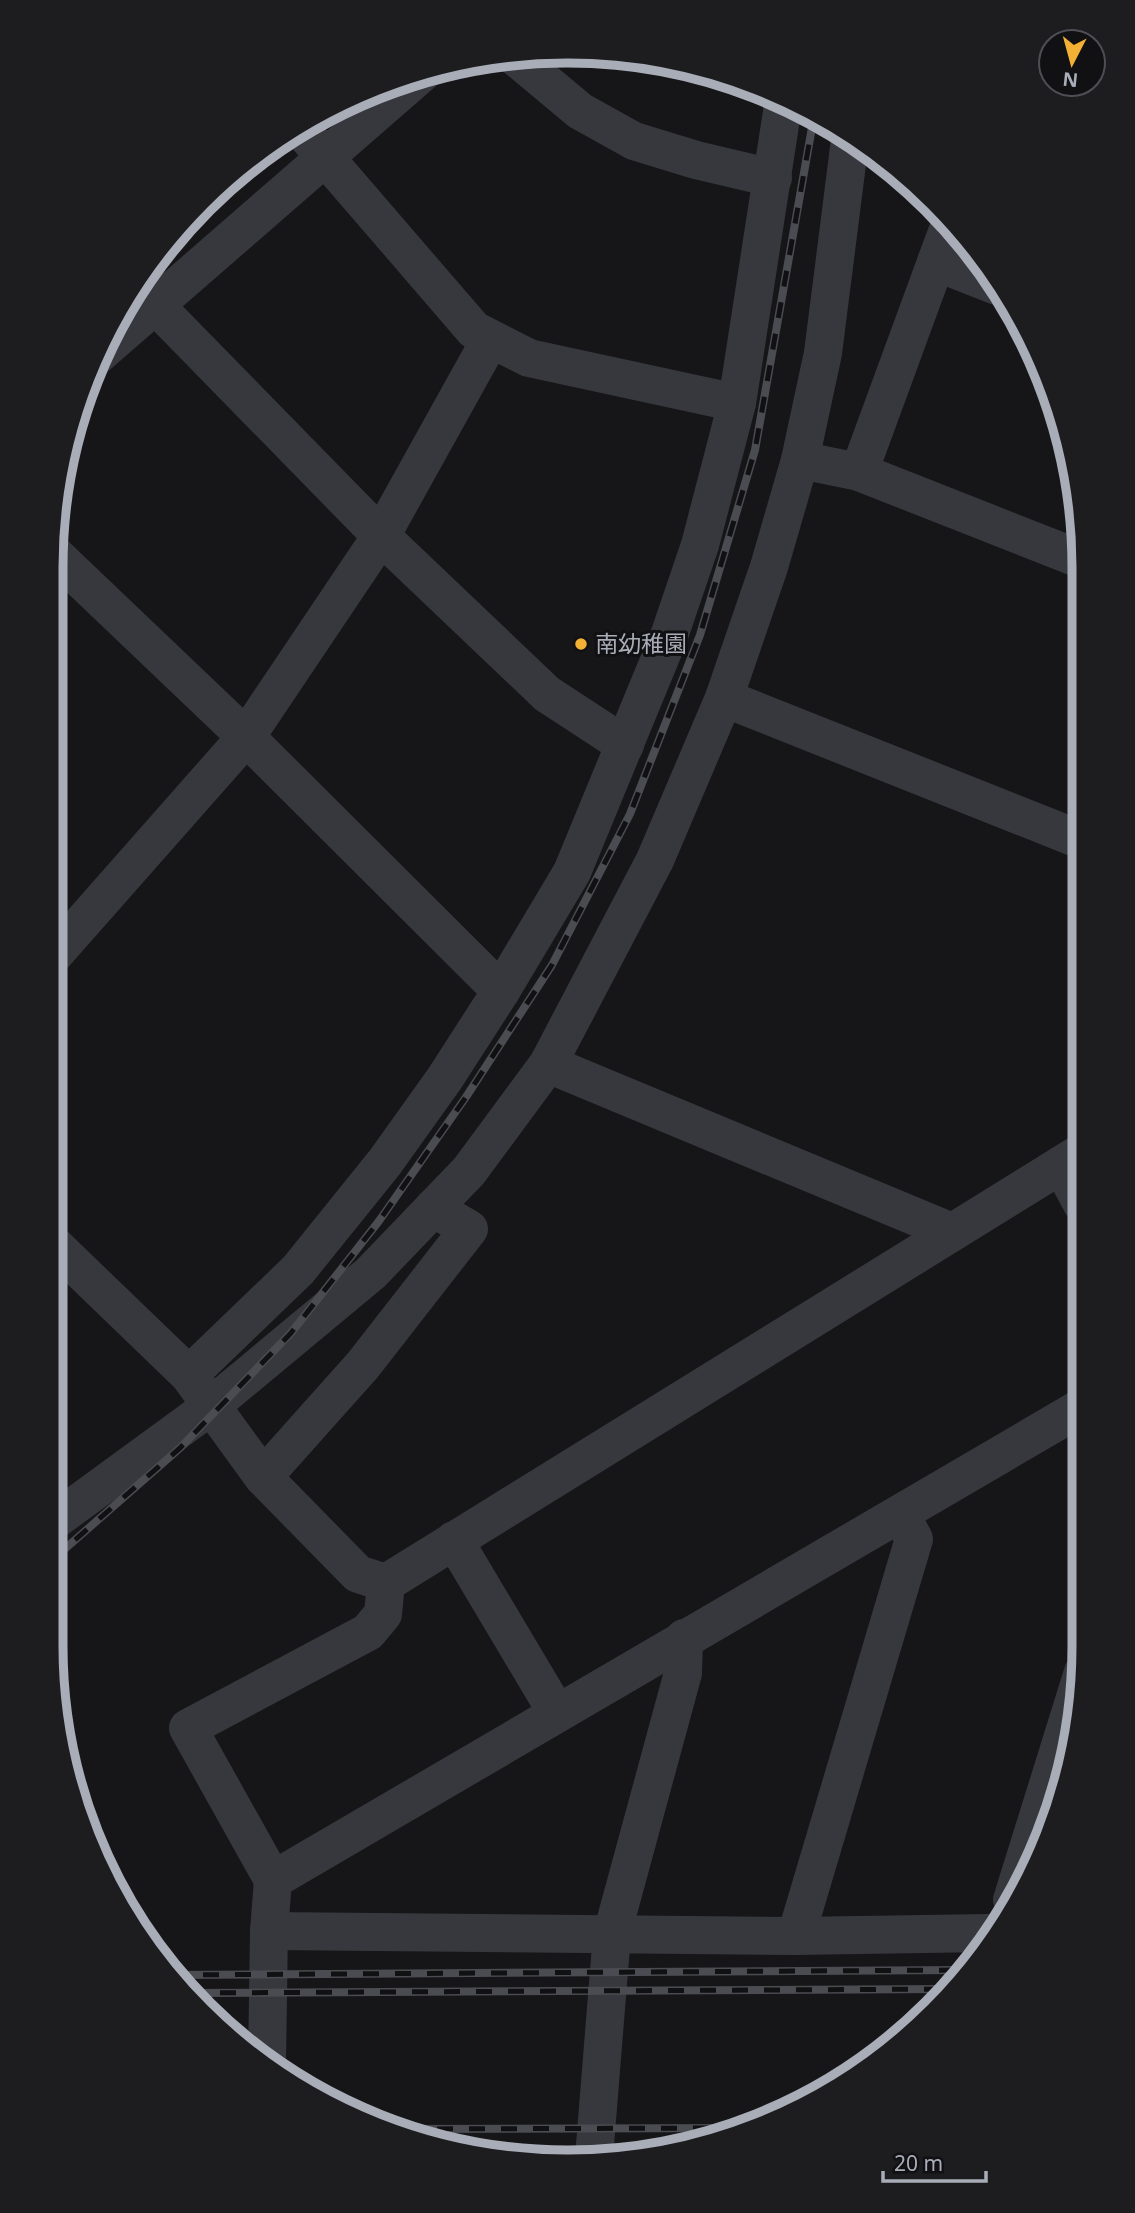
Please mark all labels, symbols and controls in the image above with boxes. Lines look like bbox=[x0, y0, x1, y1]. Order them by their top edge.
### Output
north arrow bbox=[1037, 28, 1107, 98]
text: N bbox=[1061, 66, 1079, 94]
place label: 南幼稚園 bbox=[595, 627, 687, 659]
marker: 南幼稚園 bbox=[573, 636, 589, 652]
scale bar bbox=[883, 2140, 986, 2184]
text: 20 m bbox=[894, 2149, 943, 2177]

